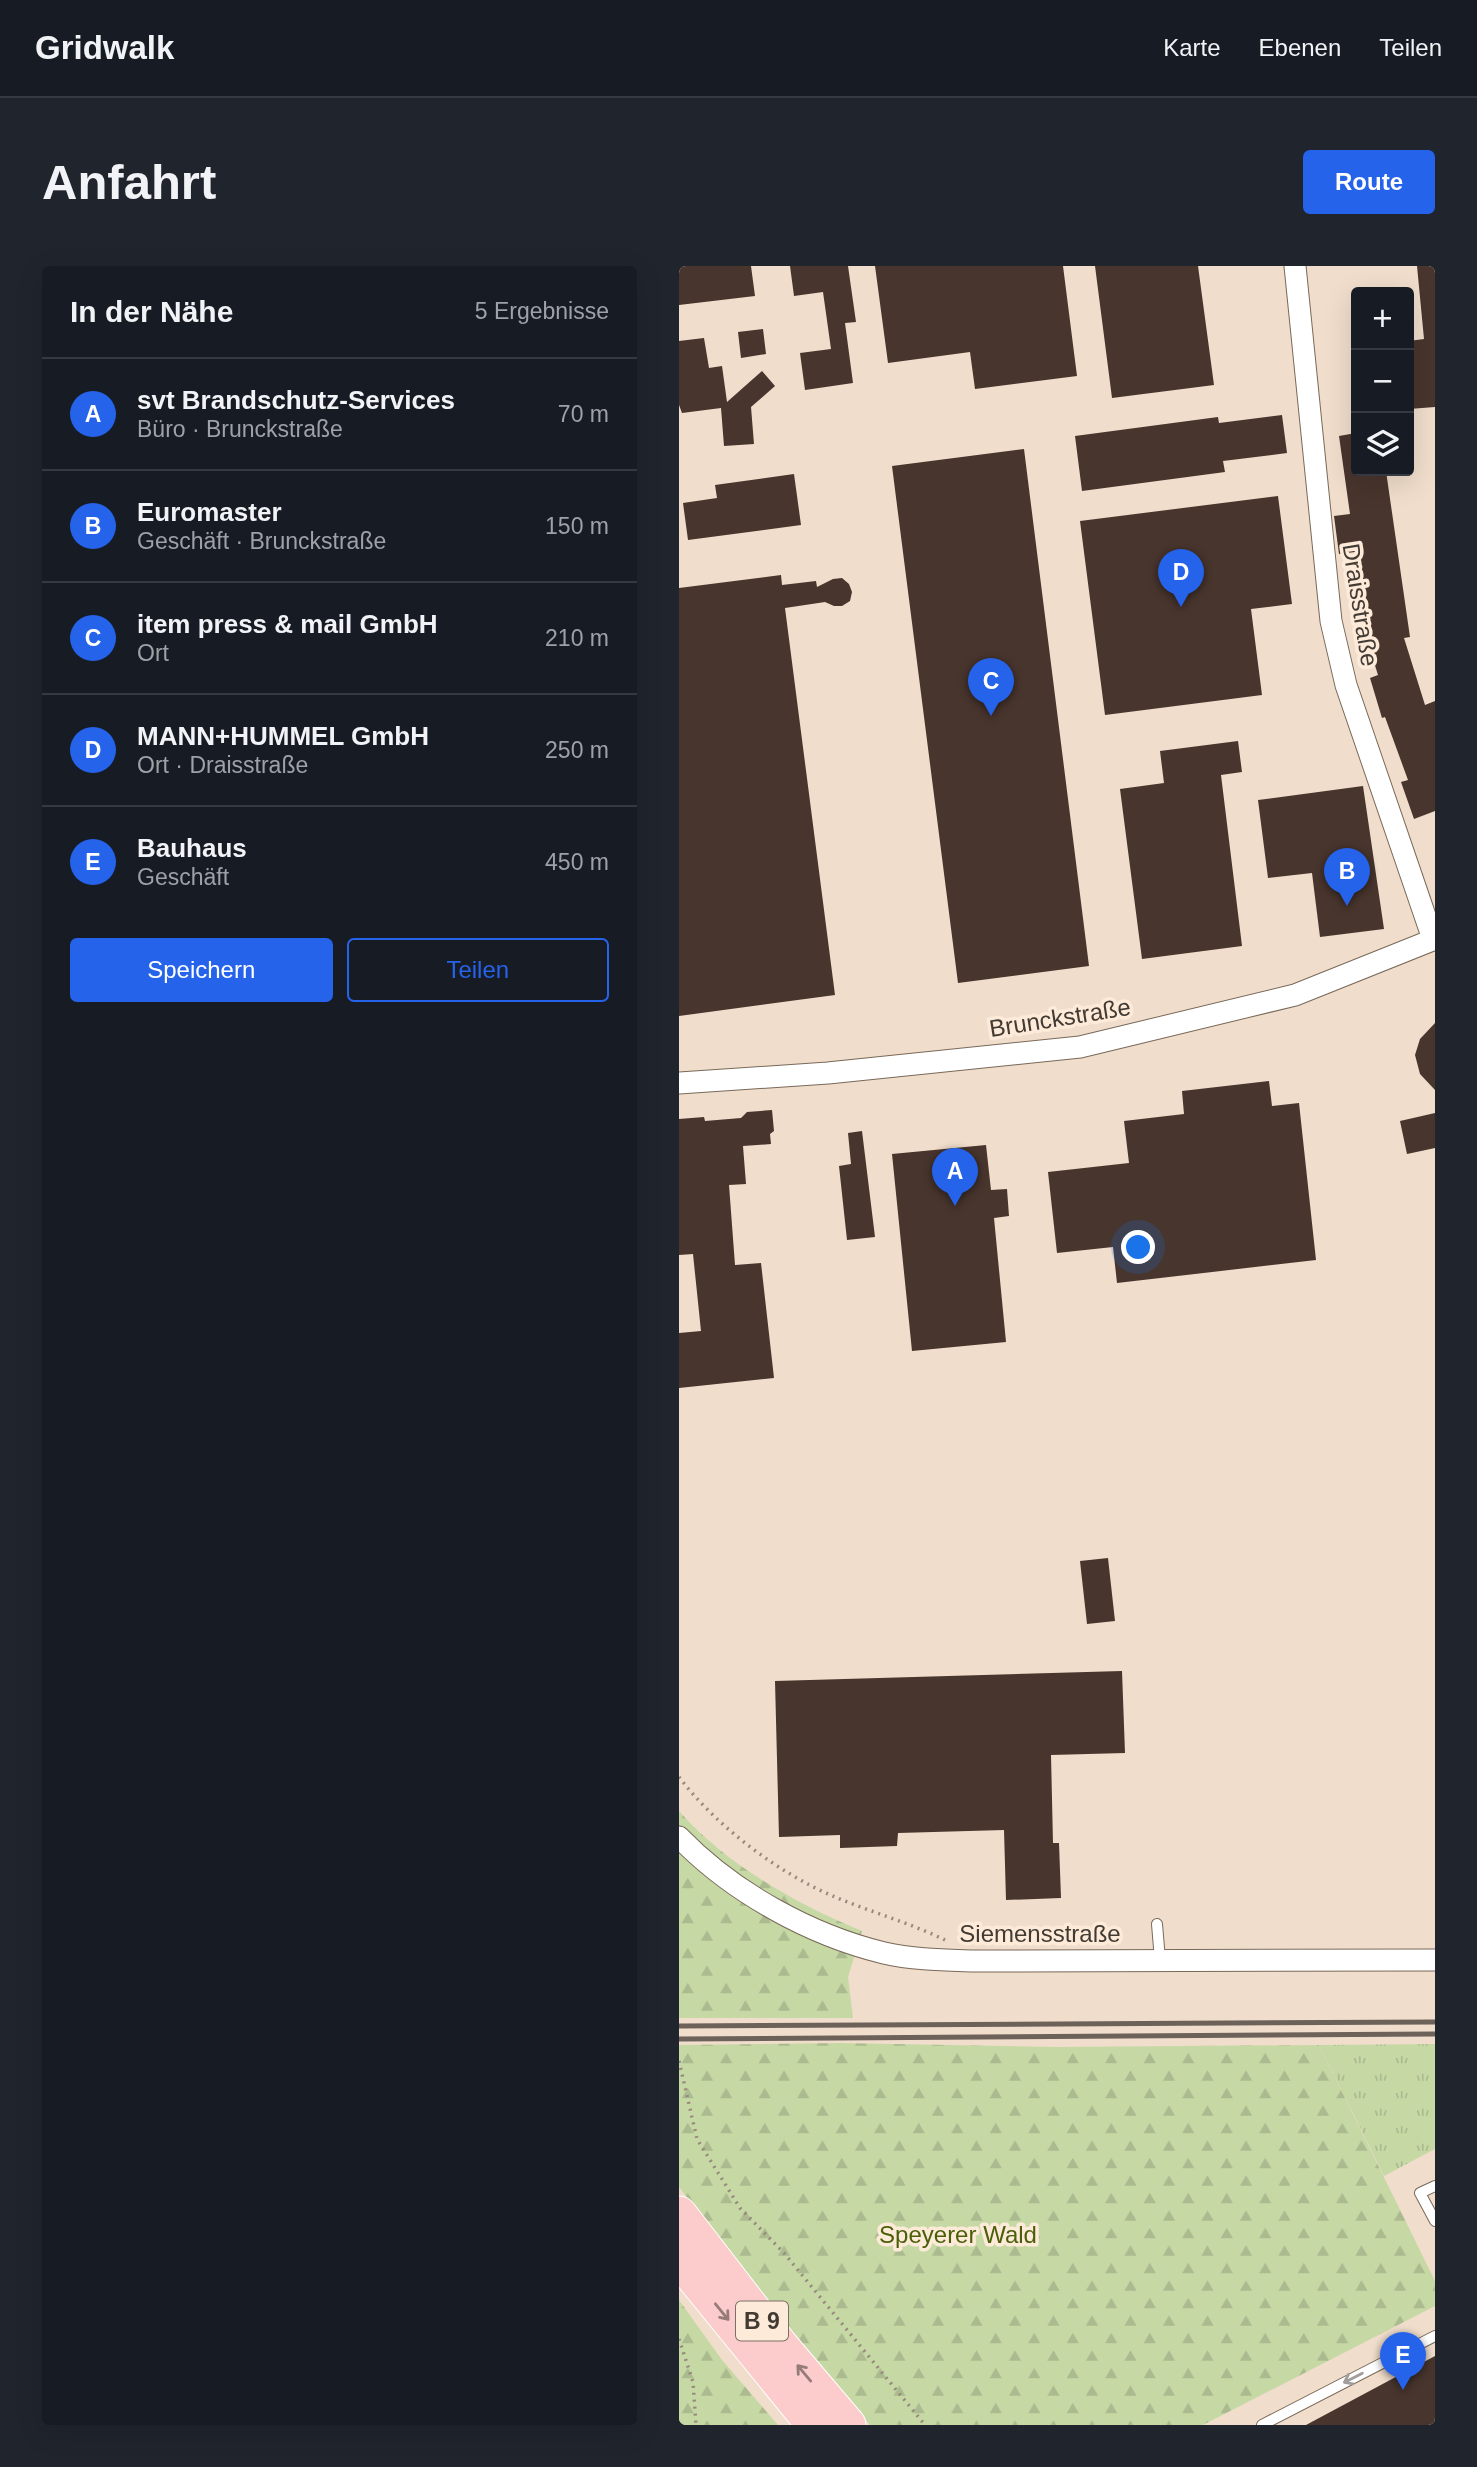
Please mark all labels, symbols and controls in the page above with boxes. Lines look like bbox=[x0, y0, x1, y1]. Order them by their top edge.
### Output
text: Gridwalk bbox=[35, 29, 174, 66]
text: Karte bbox=[1163, 34, 1221, 61]
text: Ebenen bbox=[1259, 34, 1341, 61]
text: Teilen bbox=[1379, 34, 1442, 61]
button: Route bbox=[1303, 150, 1435, 214]
text: Anfahrt bbox=[42, 155, 216, 209]
map controls bbox=[1351, 287, 1414, 476]
button: + bbox=[1351, 287, 1414, 350]
text: In der Nähe bbox=[70, 295, 233, 328]
text: 5 Ergebnisse bbox=[475, 298, 609, 324]
button: − bbox=[1351, 350, 1414, 413]
text: svt Brandschutz-Services bbox=[137, 385, 455, 415]
text: A bbox=[85, 401, 101, 427]
text: 70 m bbox=[558, 401, 609, 427]
button: layers bbox=[1351, 413, 1414, 476]
text: Büro · Brunckstraße bbox=[137, 416, 343, 442]
text: Euromaster bbox=[137, 497, 282, 527]
text: B bbox=[85, 513, 101, 539]
text: 150 m bbox=[545, 513, 609, 539]
text: Geschäft · Brunckstraße bbox=[137, 528, 386, 554]
street label: Draisstraße bbox=[1337, 542, 1384, 668]
pin: D bbox=[1158, 549, 1204, 607]
text: item press & mail GmbH bbox=[137, 609, 438, 639]
text: C bbox=[85, 625, 101, 651]
text: 210 m bbox=[545, 625, 609, 651]
text: Ort bbox=[137, 640, 169, 666]
pin: C bbox=[968, 658, 1014, 716]
text: MANN+HUMMEL GmbH bbox=[137, 721, 429, 751]
text: D bbox=[85, 737, 101, 763]
text: 250 m bbox=[545, 737, 609, 763]
text: Ort · Draisstraße bbox=[137, 752, 308, 778]
text: Bauhaus bbox=[137, 833, 247, 863]
pin: B bbox=[1324, 848, 1370, 906]
text: E bbox=[85, 849, 101, 875]
text: 450 m bbox=[545, 849, 609, 875]
text: Geschäft bbox=[137, 864, 229, 890]
button: Speichern bbox=[70, 938, 333, 1002]
button: Teilen bbox=[347, 938, 609, 1002]
street label: Brunckstraße bbox=[987, 993, 1133, 1042]
pin: A bbox=[932, 1148, 978, 1206]
your location bbox=[1121, 1230, 1155, 1264]
street label: Siemensstraße bbox=[959, 1920, 1121, 1947]
park label: Speyerer Wald bbox=[879, 2221, 1037, 2248]
one-way arrow bbox=[714, 2302, 730, 2320]
road number: B 9 bbox=[736, 2302, 788, 2340]
pin: E bbox=[1380, 2332, 1426, 2390]
one-way arrow bbox=[796, 2364, 812, 2382]
one-way arrow bbox=[1343, 2372, 1363, 2386]

